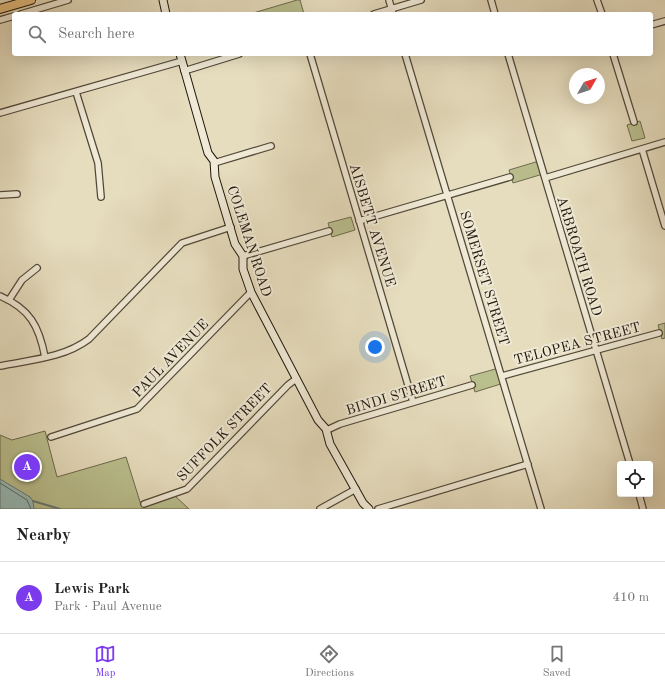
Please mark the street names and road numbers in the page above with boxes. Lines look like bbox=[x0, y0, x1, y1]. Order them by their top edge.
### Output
street label: AISBETT AVENUE bbox=[347, 162, 398, 289]
street label: COLEMAN ROAD bbox=[224, 184, 274, 299]
street label: ARBROATH ROAD bbox=[554, 195, 604, 318]
street label: SOMERSET STREET bbox=[457, 209, 511, 347]
street label: PAUL AVENUE bbox=[130, 317, 211, 400]
street label: TELOPEA STREET bbox=[512, 320, 642, 368]
street label: BINDI STREET bbox=[344, 374, 448, 418]
street label: SUFFOLK STREET bbox=[175, 381, 275, 484]

